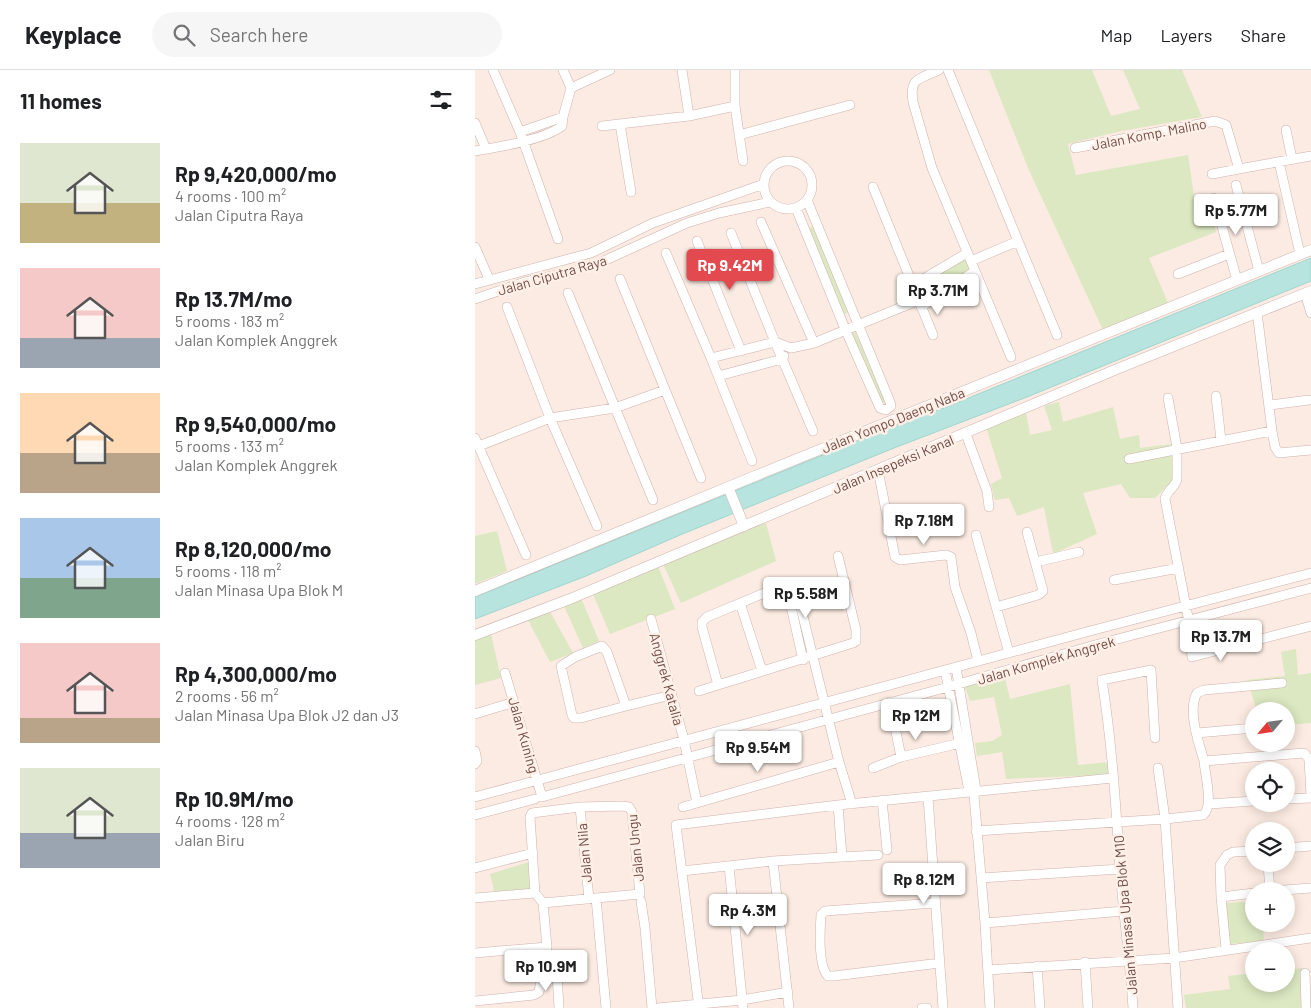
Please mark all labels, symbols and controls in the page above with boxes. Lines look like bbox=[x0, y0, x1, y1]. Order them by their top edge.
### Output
search box bbox=[152, 12, 502, 57]
text: Keyplace bbox=[25, 20, 122, 49]
icon: search bbox=[170, 21, 198, 49]
text: Search here bbox=[210, 23, 308, 46]
text: Map bbox=[1100, 24, 1132, 46]
text: Layers bbox=[1160, 24, 1213, 46]
text: Share bbox=[1241, 24, 1286, 46]
icon: filters bbox=[427, 86, 455, 114]
text: 11 homes bbox=[20, 88, 102, 113]
street label: Jalan Komp. Malino bbox=[1090, 115, 1208, 153]
text: Rp 9,420,000/mo bbox=[175, 161, 337, 186]
icon: home bbox=[60, 163, 120, 223]
text: 4 rooms · 100 m² bbox=[175, 186, 286, 205]
pin: Rp 5.77M bbox=[1184, 194, 1288, 236]
text: Rp 5.77M bbox=[1205, 200, 1267, 219]
text: Jalan Ciputra Raya bbox=[175, 205, 304, 224]
pin: Rp 9.42M bbox=[678, 248, 782, 291]
street label: Jalan Ciputra Raya bbox=[496, 251, 608, 299]
text: Rp 9.42M bbox=[697, 255, 763, 274]
pin: Rp 3.71M bbox=[886, 274, 990, 316]
text: Rp 3.71M bbox=[908, 280, 968, 299]
text: Rp 13.7M/mo bbox=[175, 286, 292, 311]
icon: home bbox=[60, 288, 120, 348]
text: 5 rooms · 183 m² bbox=[175, 311, 284, 330]
text: Jalan Komplek Anggrek bbox=[175, 330, 338, 349]
street label: Jalan Yompo Daeng Naba bbox=[819, 384, 967, 456]
text: Rp 9,540,000/mo bbox=[175, 411, 336, 436]
icon: home bbox=[60, 413, 120, 473]
street label: Jalan Insepeksi Kanal bbox=[830, 431, 956, 497]
text: 5 rooms · 133 m² bbox=[175, 436, 284, 455]
text: Jalan Komplek Anggrek bbox=[175, 455, 338, 474]
pin: Rp 7.18M bbox=[872, 504, 976, 546]
text: Rp 7.18M bbox=[894, 510, 954, 529]
text: Rp 8,120,000/mo bbox=[175, 536, 332, 561]
icon: home bbox=[60, 538, 120, 598]
text: 5 rooms · 118 m² bbox=[175, 561, 282, 580]
pin: Rp 5.58M bbox=[754, 576, 858, 619]
text: Jalan Minasa Upa Blok M bbox=[175, 580, 343, 599]
text: Rp 5.58M bbox=[774, 583, 838, 602]
pin: Rp 13.7M bbox=[1169, 620, 1273, 662]
text: Rp 13.7M bbox=[1191, 626, 1251, 645]
street label: Anggrek Katalia bbox=[646, 631, 688, 727]
street label: Jalan Komplek Anggrek bbox=[975, 632, 1117, 688]
text: Rp 4,300,000/mo bbox=[175, 661, 337, 686]
icon: home bbox=[60, 663, 120, 723]
text: 2 rooms · 56 m² bbox=[175, 686, 279, 705]
street label: Jalan Kuning bbox=[505, 695, 543, 775]
pin: Rp 12M bbox=[875, 698, 957, 741]
north arrow bbox=[1245, 702, 1295, 752]
map controls bbox=[1245, 702, 1295, 992]
text: Jalan Minasa Upa Blok J2 dan J3 bbox=[175, 705, 399, 724]
text: Rp 12M bbox=[892, 705, 940, 724]
pin: Rp 9.54M bbox=[706, 730, 810, 773]
text: Rp 9.54M bbox=[726, 737, 790, 756]
button: locate bbox=[1245, 762, 1295, 812]
text: Rp 10.9M/mo bbox=[175, 786, 294, 811]
icon: home bbox=[60, 788, 120, 848]
text: 4 rooms · 128 m² bbox=[175, 811, 285, 830]
street label: Jalan Ungu bbox=[623, 814, 647, 882]
button: layers bbox=[1245, 822, 1295, 872]
street label: Jalan Nila bbox=[573, 823, 595, 883]
text: Jalan Biru bbox=[175, 830, 245, 849]
street label: Jalan Minasa Upa Blok M10 bbox=[1110, 835, 1140, 995]
pin: Rp 8.12M bbox=[872, 862, 976, 905]
text: Rp 8.12M bbox=[893, 869, 955, 888]
button: + bbox=[1245, 882, 1295, 932]
pin: Rp 4.3M bbox=[702, 894, 794, 936]
text: Rp 4.3M bbox=[720, 900, 776, 919]
button: − bbox=[1245, 942, 1295, 992]
pin: Rp 10.9M bbox=[494, 950, 598, 992]
text: Rp 10.9M bbox=[515, 956, 577, 975]

